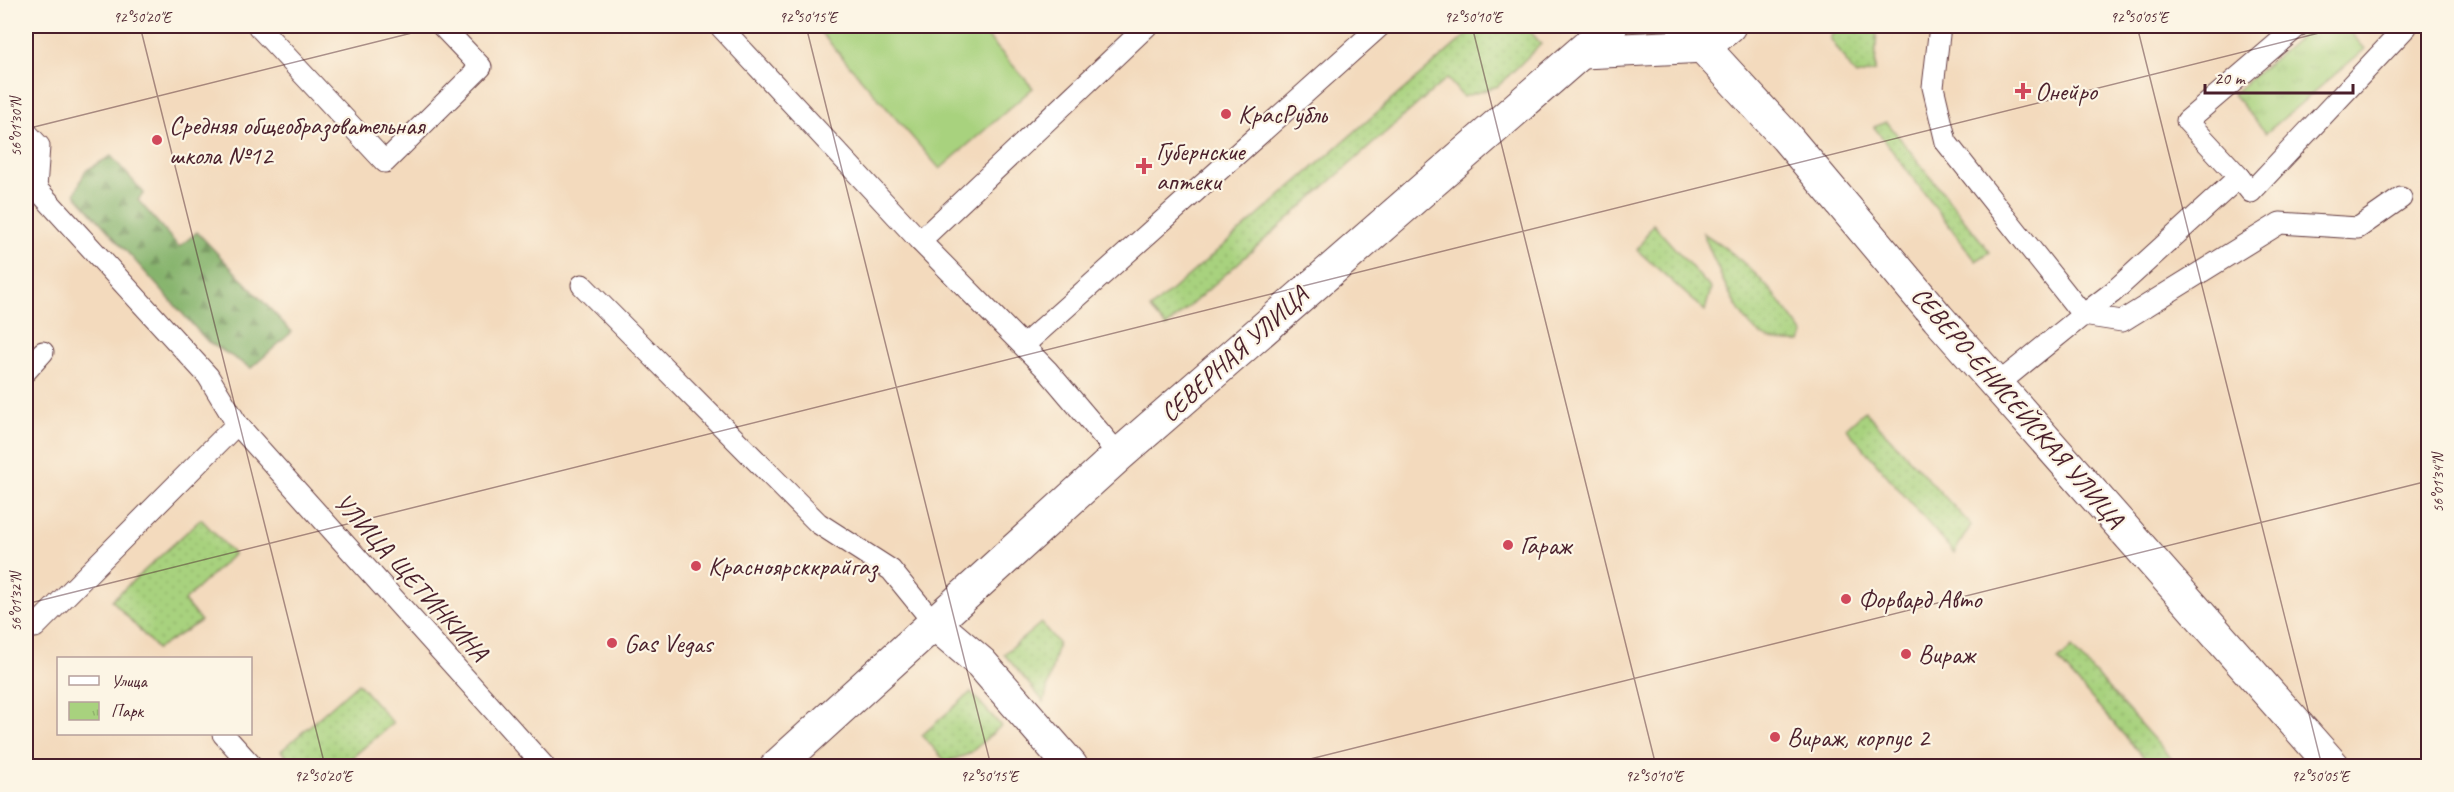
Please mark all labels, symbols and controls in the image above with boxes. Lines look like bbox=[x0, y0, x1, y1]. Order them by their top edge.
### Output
text: 92°50'20"E bbox=[113, 8, 173, 27]
text: 92°50'15"E bbox=[779, 8, 839, 27]
text: 92°50'10"E bbox=[1444, 8, 1504, 27]
text: 92°50'05"E bbox=[2110, 8, 2170, 27]
scale bar bbox=[2205, 57, 2354, 95]
text: 20 m bbox=[2214, 67, 2247, 89]
place label: Онейро bbox=[2035, 75, 2099, 108]
marker: Онейро bbox=[2016, 84, 2030, 98]
text: 56°01'30"N bbox=[7, 94, 26, 157]
place label: КрасРубль bbox=[1238, 98, 1328, 131]
marker: КрасРубль bbox=[1219, 107, 1233, 121]
place label: Средняя общеобразовательная школа №12 bbox=[169, 109, 426, 172]
marker: Средняя общеобразовательная школа №12 bbox=[150, 133, 164, 147]
place label: Губернские аптеки bbox=[1156, 135, 1247, 198]
marker: Губернские аптеки bbox=[1137, 159, 1151, 173]
street label: СЕВЕРНАЯ УЛИЦА bbox=[1153, 278, 1316, 429]
street label: СЕВЕРО-ЕНИСЕЙСКАЯ УЛИЦА bbox=[1904, 280, 2132, 535]
text: 56°01'34"N bbox=[2429, 450, 2448, 513]
street label: УЛИЦА ЩЕТИНКИНА bbox=[327, 486, 497, 669]
place label: Гараж bbox=[1520, 529, 1574, 562]
marker: Гараж bbox=[1501, 538, 1515, 552]
place label: Красноярсккрайгаз bbox=[708, 550, 879, 583]
marker: Красноярсккрайгаз bbox=[689, 559, 703, 573]
text: 56°01'32"N bbox=[7, 569, 26, 632]
place label: Форвард Авто bbox=[1858, 583, 1983, 616]
marker: Форвард Авто bbox=[1839, 592, 1853, 606]
place label: Gas Vegas bbox=[624, 627, 714, 660]
marker: Gas Vegas bbox=[605, 636, 619, 650]
place label: Вираж bbox=[1918, 638, 1977, 671]
marker: Вираж bbox=[1899, 647, 1913, 661]
legend bbox=[57, 657, 252, 735]
text: Улица bbox=[111, 670, 148, 692]
text: Парк bbox=[111, 700, 145, 722]
place label: Вираж, корпус 2 bbox=[1787, 721, 1932, 754]
marker: Вираж, корпус 2 bbox=[1768, 730, 1782, 744]
text: 92°50'20"E bbox=[294, 767, 354, 786]
text: 92°50'15"E bbox=[960, 767, 1020, 786]
text: 92°50'10"E bbox=[1625, 767, 1685, 786]
text: 92°50'05"E bbox=[2291, 767, 2351, 786]

